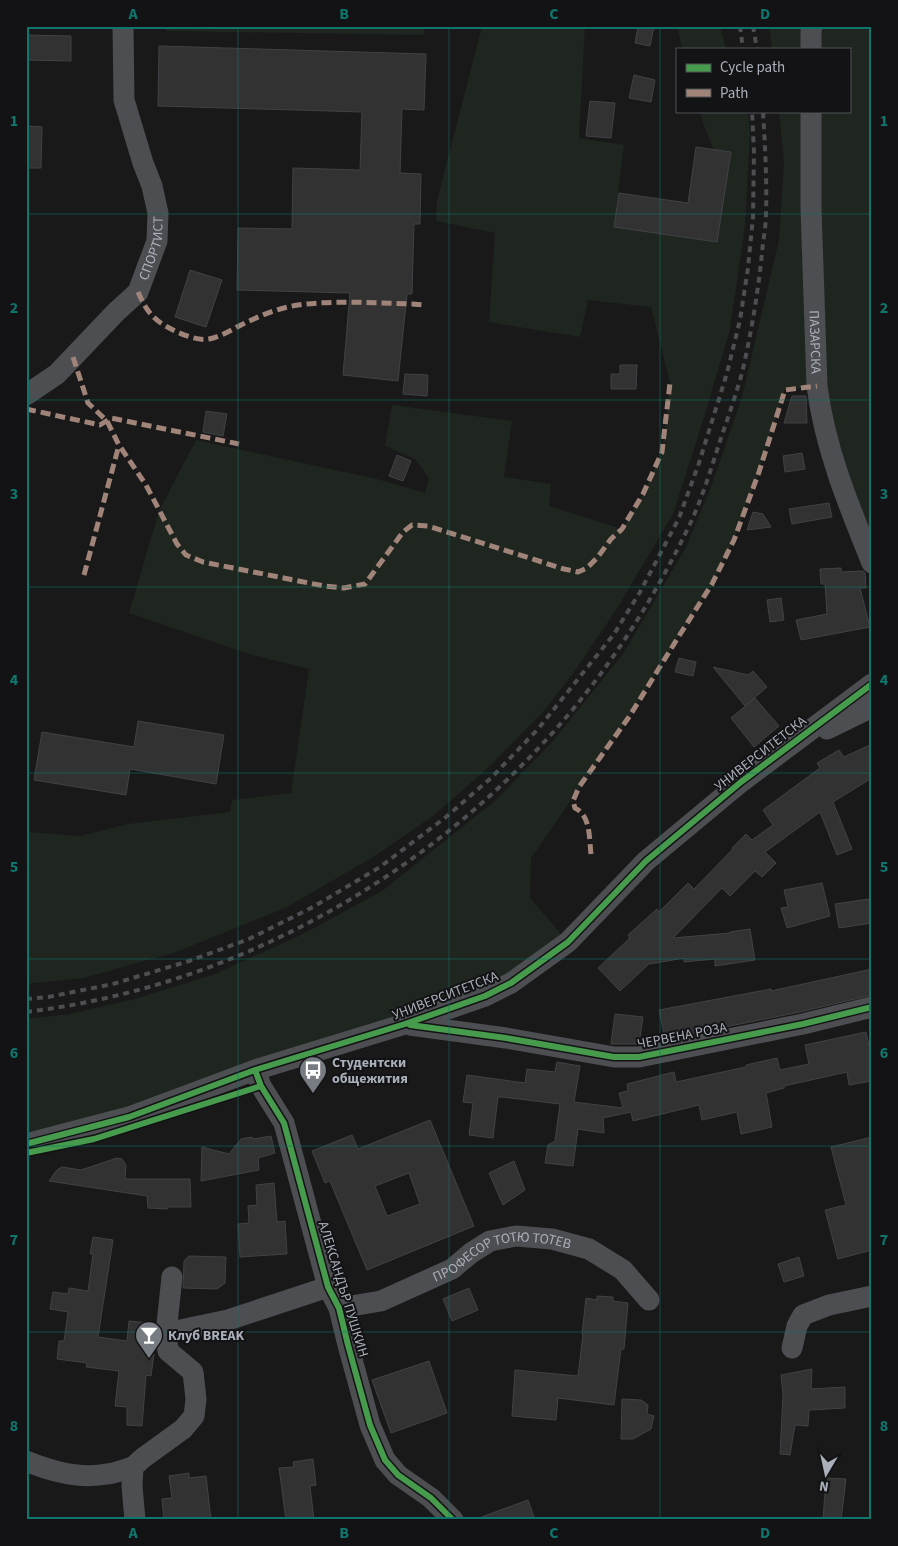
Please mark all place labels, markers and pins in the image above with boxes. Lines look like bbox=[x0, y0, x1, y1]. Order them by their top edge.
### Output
place label: Студентски общежития bbox=[332, 1053, 408, 1089]
bus stop icon: Студентски общежития bbox=[298, 1055, 328, 1094]
bar icon: Клуб BREAK bbox=[134, 1320, 164, 1359]
place label: Клуб BREAK bbox=[168, 1326, 245, 1346]

